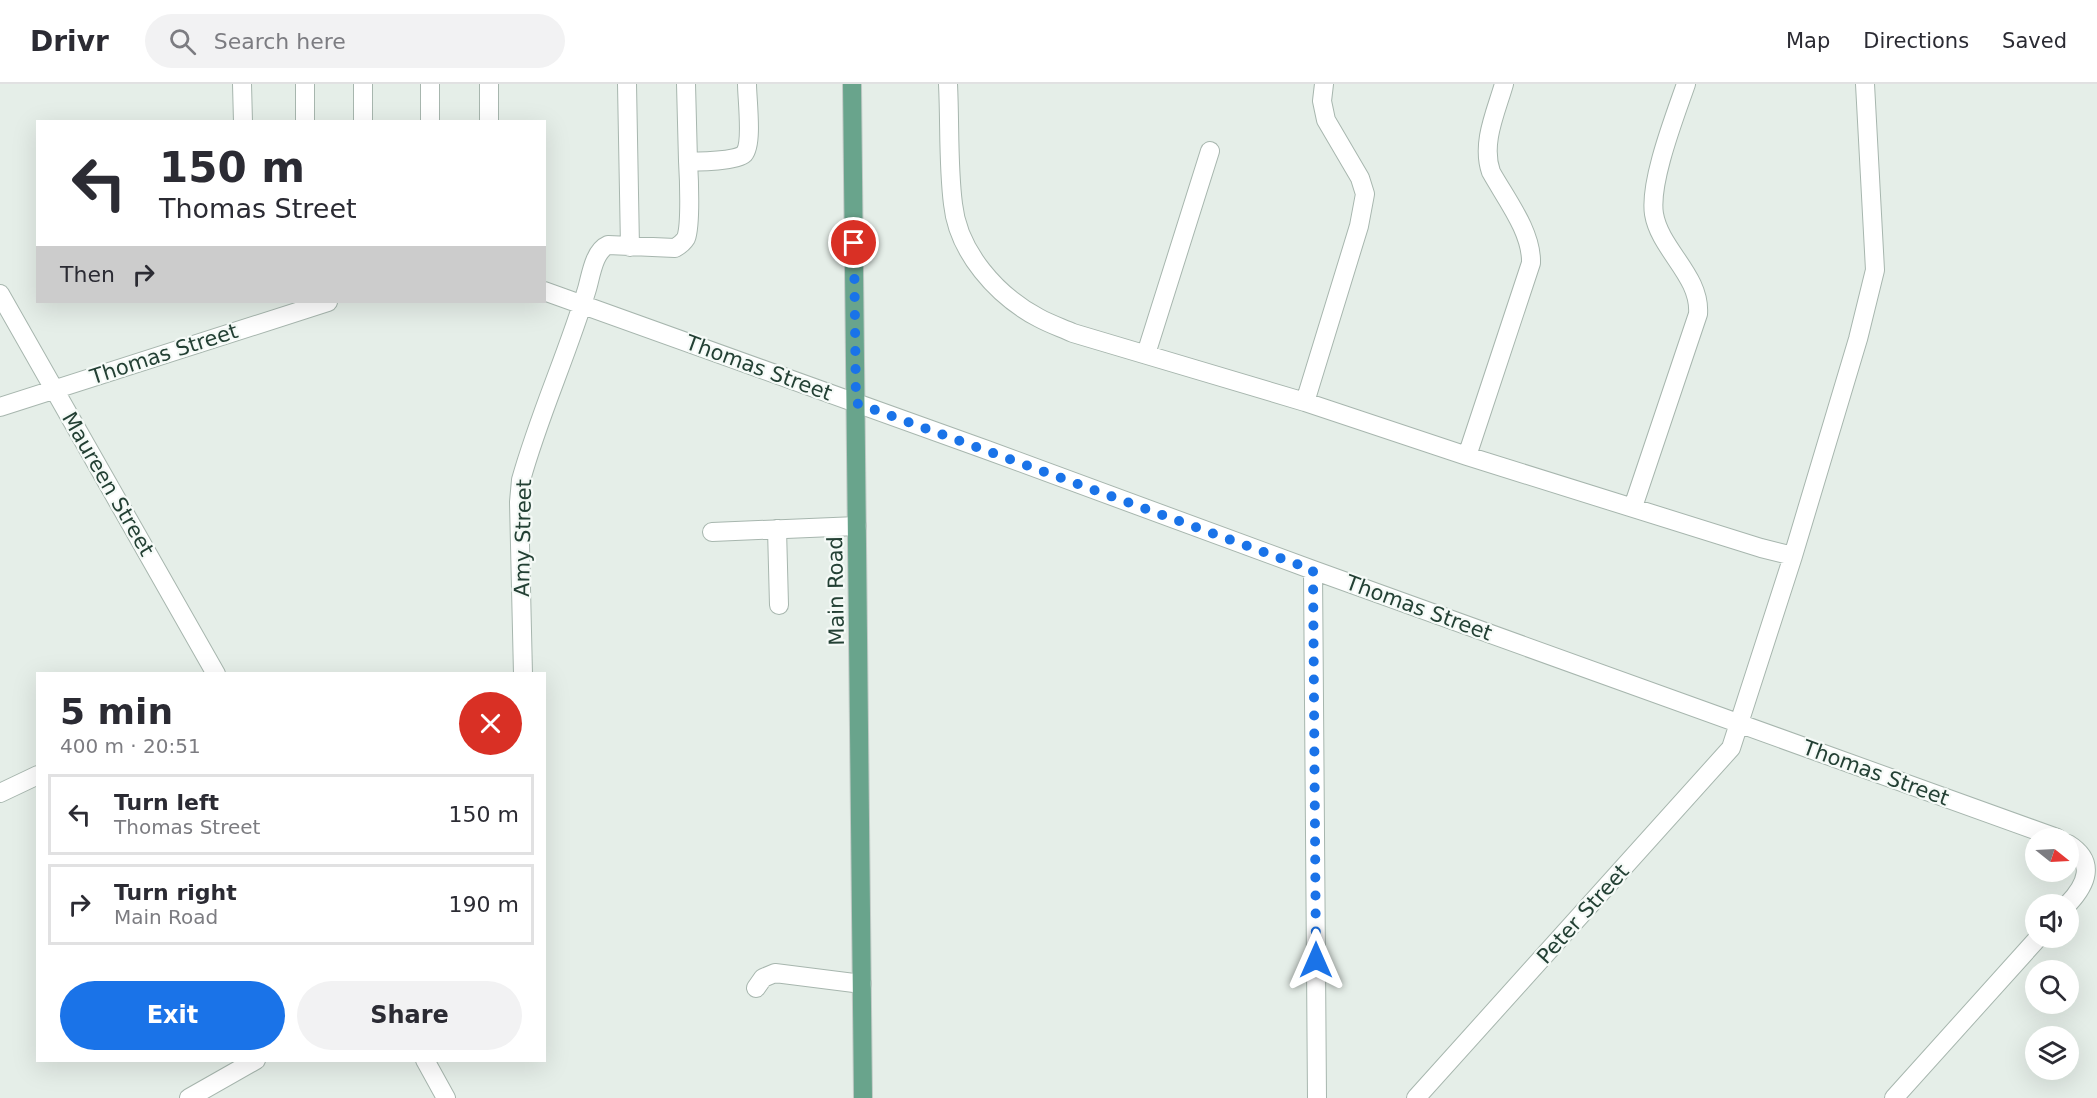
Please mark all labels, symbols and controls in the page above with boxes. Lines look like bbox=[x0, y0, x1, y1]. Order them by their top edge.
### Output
search box bbox=[145, 14, 565, 68]
text: Drivr bbox=[30, 25, 109, 58]
icon: search bbox=[166, 25, 199, 58]
text: Search here bbox=[214, 29, 346, 54]
text: Map bbox=[1786, 29, 1830, 53]
text: Directions bbox=[1863, 29, 1969, 53]
text: Saved bbox=[2002, 29, 2067, 53]
text: 150 m bbox=[159, 143, 305, 192]
icon: left bbox=[60, 144, 138, 222]
text: Thomas Street bbox=[159, 193, 357, 224]
pin bbox=[828, 217, 879, 268]
icon: arrive bbox=[837, 226, 870, 259]
icon: right bbox=[127, 258, 160, 291]
text: Then bbox=[60, 262, 115, 287]
street label: Thomas Street bbox=[86, 319, 241, 389]
street label: Thomas Street bbox=[682, 330, 835, 406]
street label: Maureen Street bbox=[57, 408, 159, 560]
street label: Amy Street bbox=[510, 479, 536, 597]
street label: Main Road bbox=[823, 536, 849, 646]
street label: Thomas Street bbox=[1342, 570, 1495, 646]
text: 5 min bbox=[60, 691, 173, 732]
button: close bbox=[459, 692, 522, 755]
text: 400 m · 20:51 bbox=[60, 734, 201, 758]
street label: Thomas Street bbox=[1799, 735, 1952, 811]
text: Turn left bbox=[114, 790, 219, 815]
icon: left bbox=[63, 798, 96, 831]
text: 150 m bbox=[449, 802, 519, 827]
text: Thomas Street bbox=[114, 815, 260, 839]
north arrow bbox=[2025, 828, 2079, 882]
map controls bbox=[2025, 828, 2079, 1080]
street label: Peter Street bbox=[1532, 859, 1634, 969]
text: Turn right bbox=[114, 880, 237, 905]
icon: right bbox=[63, 888, 96, 921]
text: 190 m bbox=[449, 892, 519, 917]
button: sound bbox=[2025, 894, 2079, 948]
text: Main Road bbox=[114, 905, 218, 929]
position arrow bbox=[1284, 928, 1348, 992]
button: search bbox=[2025, 960, 2079, 1014]
button: Exit bbox=[60, 981, 285, 1050]
button: Share bbox=[297, 981, 522, 1050]
button: layers bbox=[2025, 1026, 2079, 1080]

